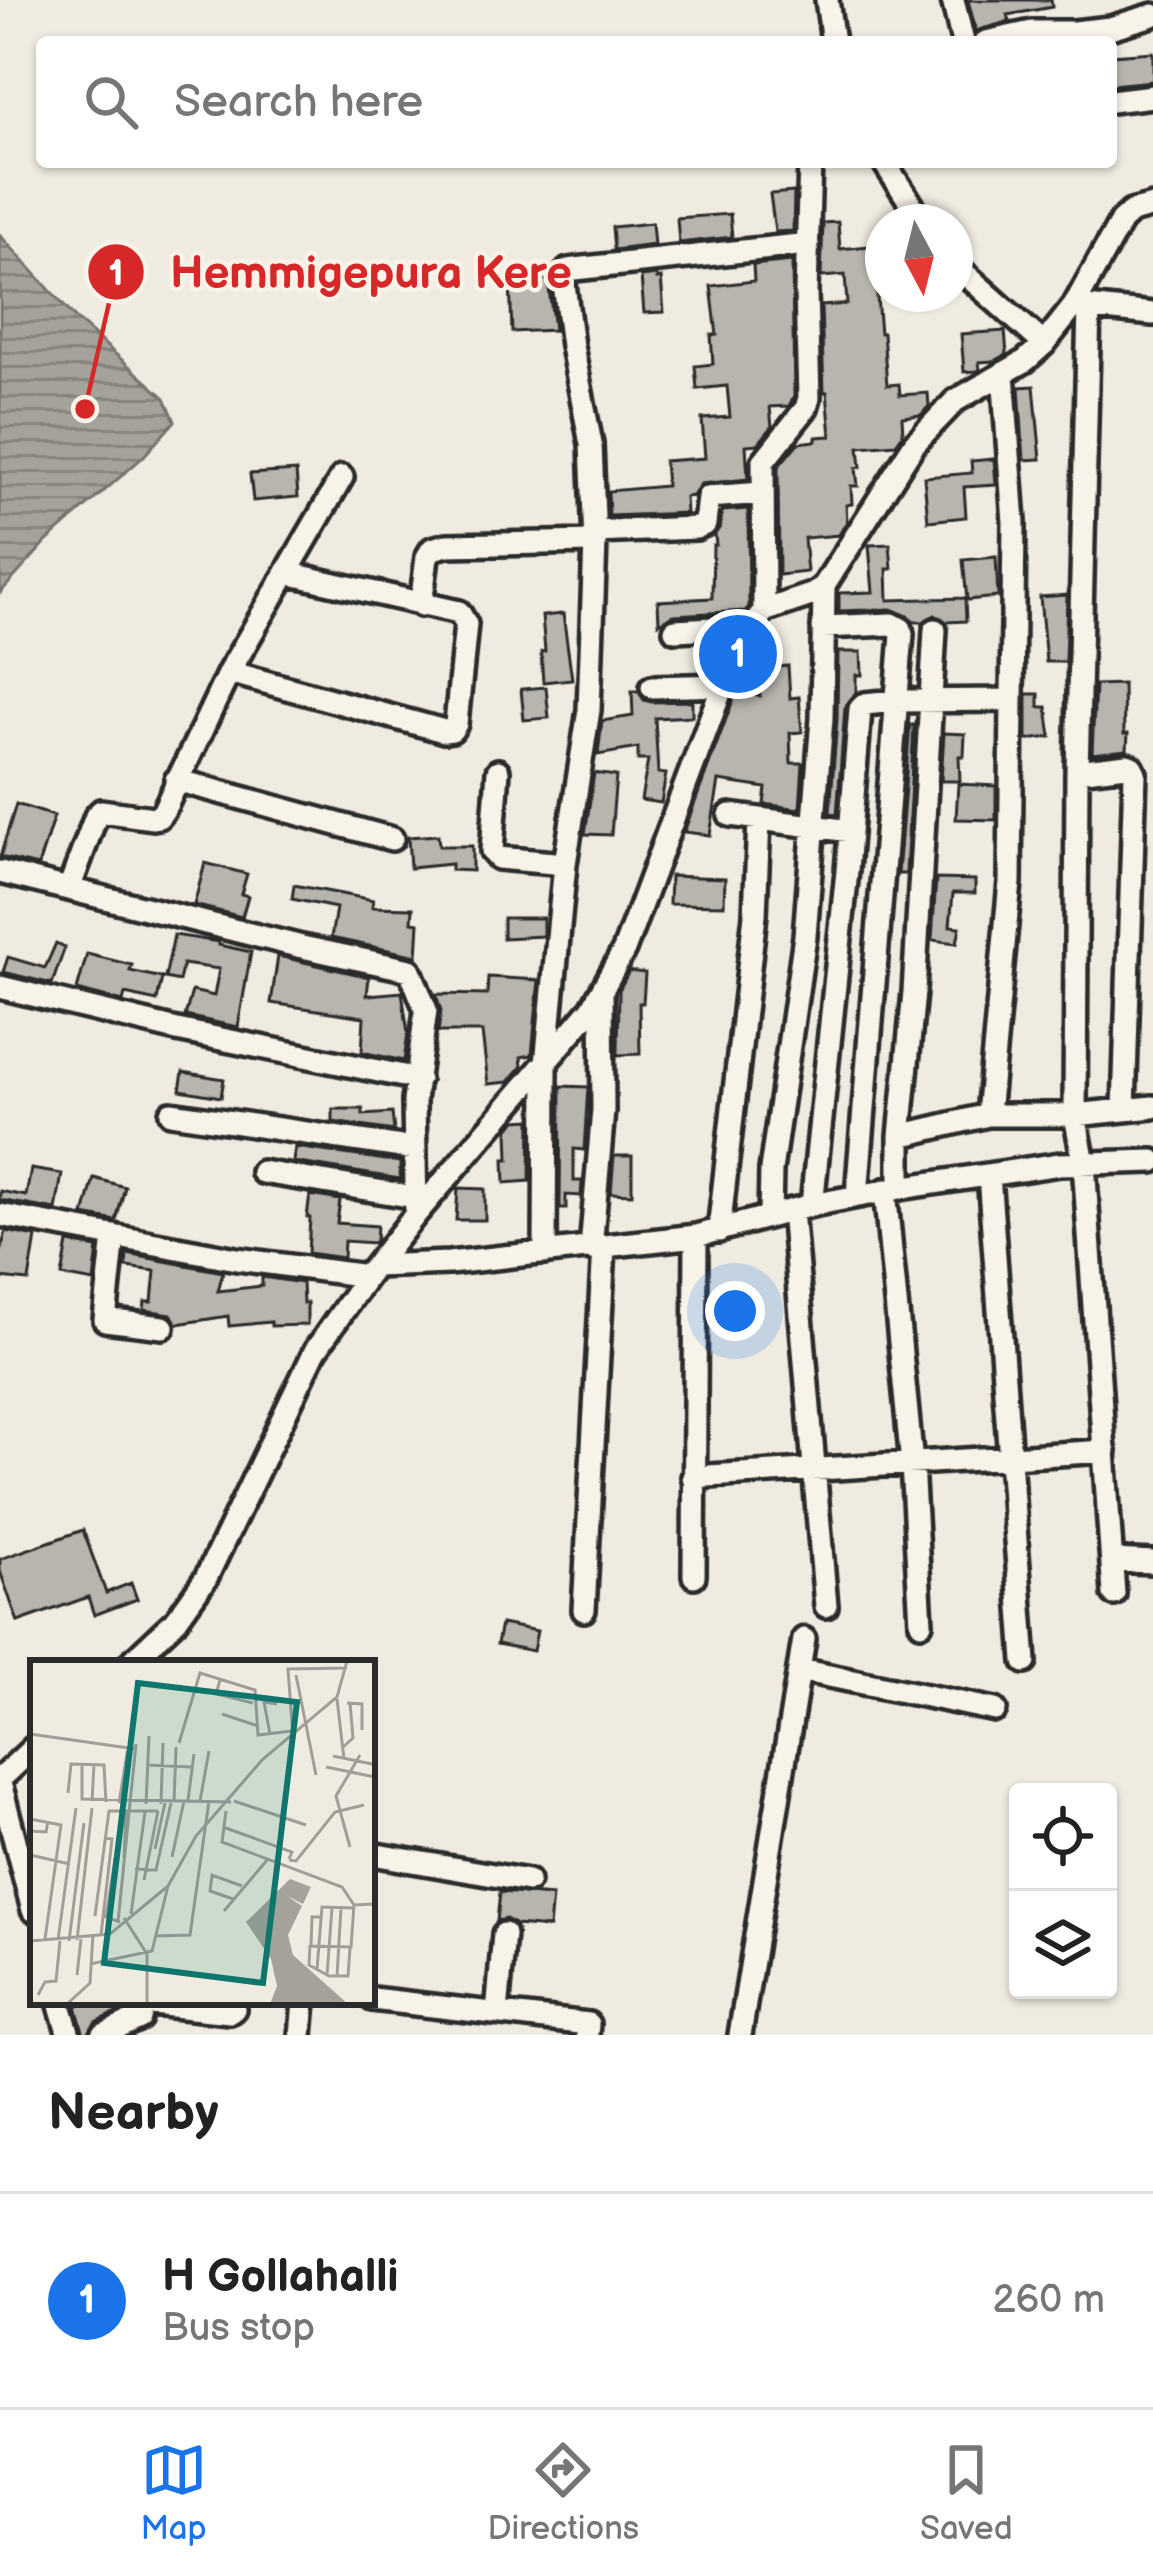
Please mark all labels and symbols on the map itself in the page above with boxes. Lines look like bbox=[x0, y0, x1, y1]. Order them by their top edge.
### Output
north arrow bbox=[865, 204, 973, 312]
callout: Hemmigepura Kere bbox=[86, 232, 596, 313]
text: Hemmigepura Kere bbox=[170, 247, 572, 302]
text: 1 bbox=[108, 253, 124, 296]
pin: 1 bbox=[699, 609, 777, 699]
your location bbox=[705, 1281, 765, 1341]
inset map bbox=[30, 1660, 375, 2005]

